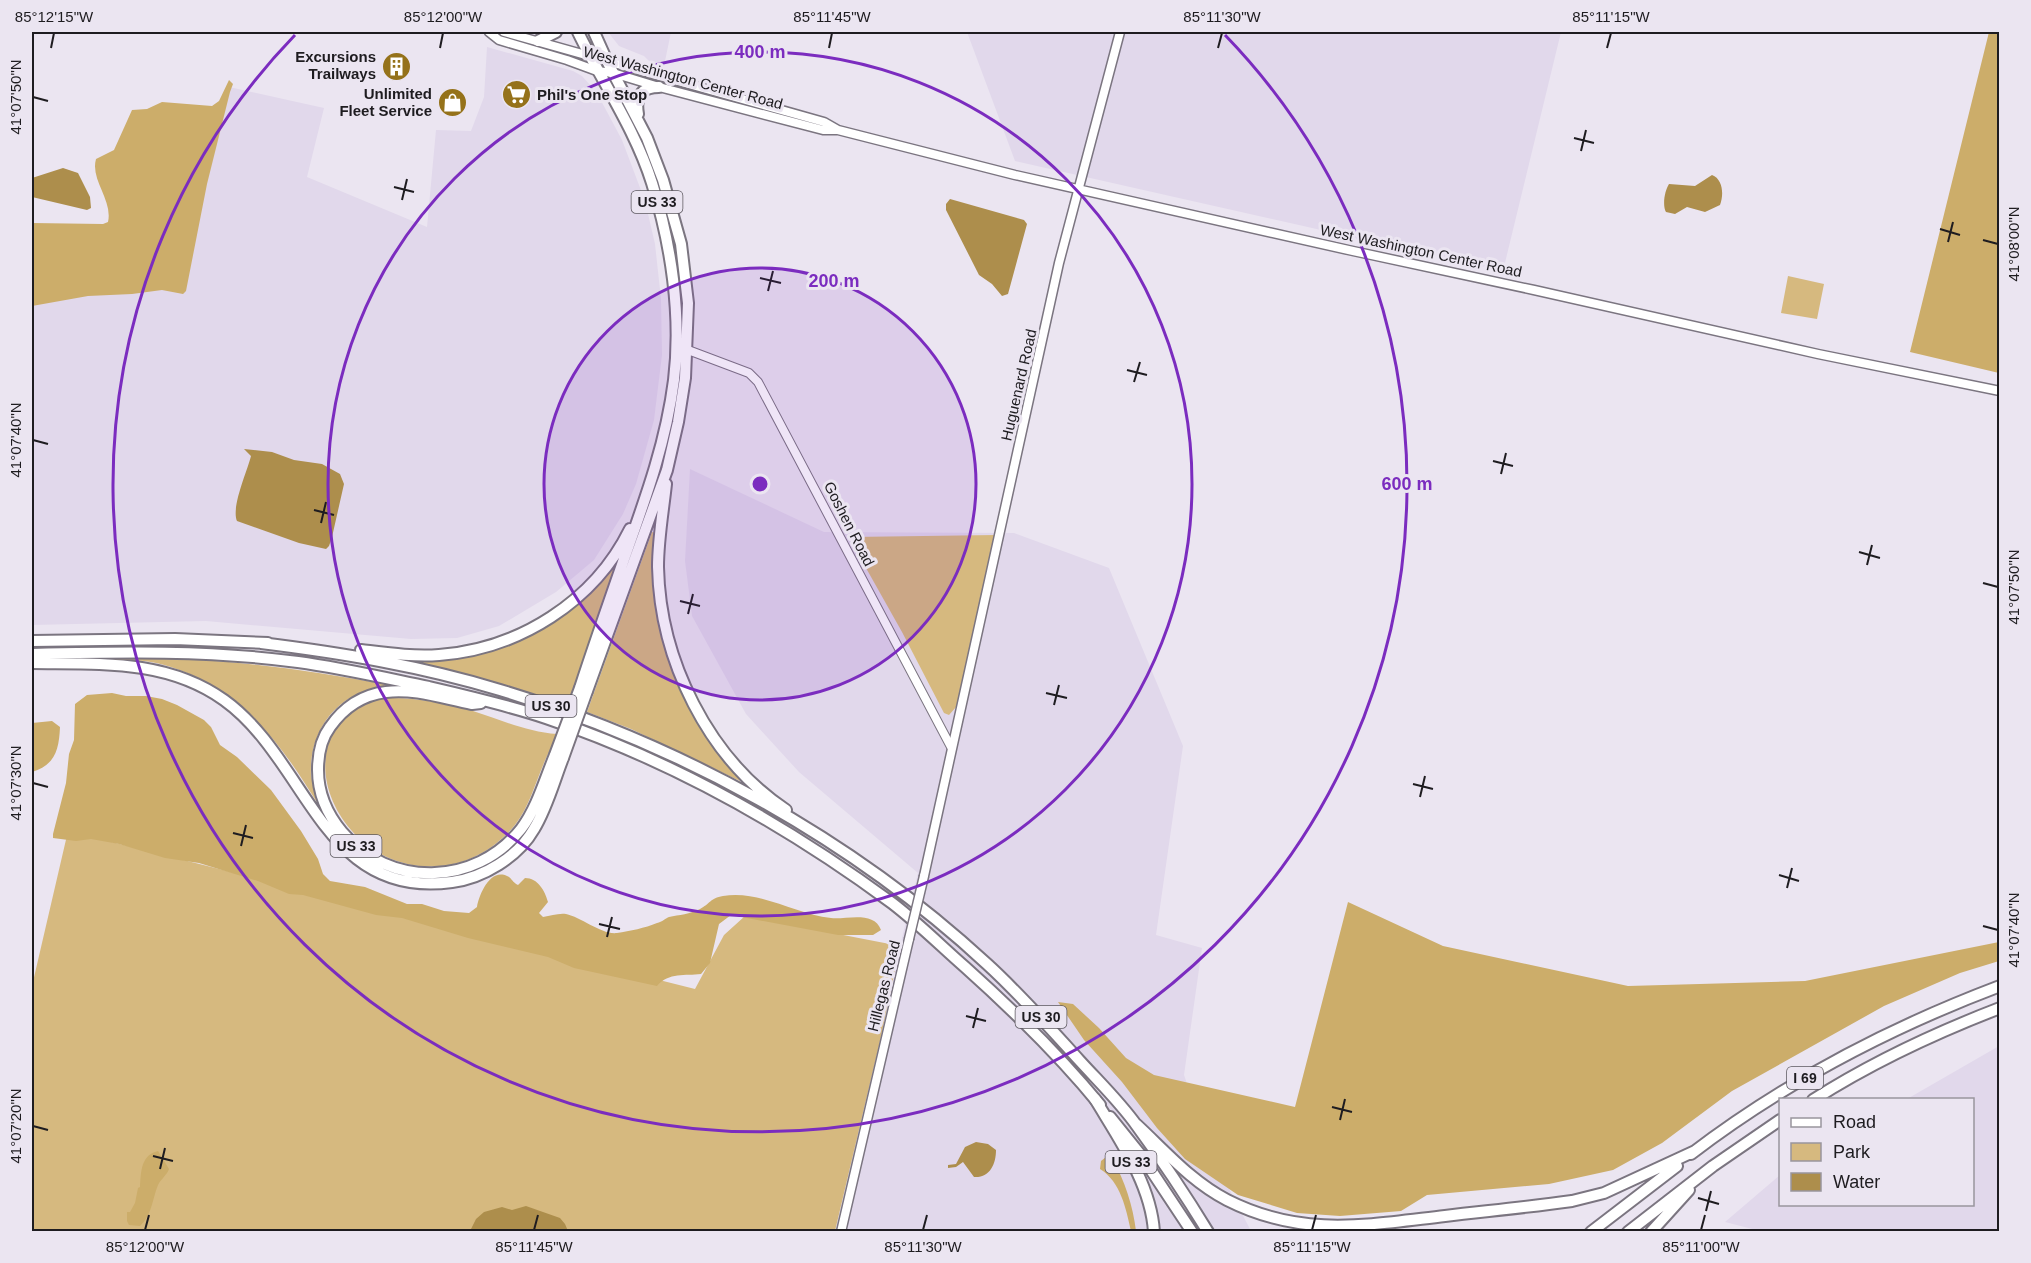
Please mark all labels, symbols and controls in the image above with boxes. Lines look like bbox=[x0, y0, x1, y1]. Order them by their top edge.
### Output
text: 85°12'15"W bbox=[15, 8, 94, 25]
text: 85°12'00"W bbox=[404, 8, 483, 25]
text: 85°11'45"W bbox=[793, 8, 871, 25]
text: 85°11'30"W bbox=[1183, 8, 1261, 25]
text: 85°11'15"W bbox=[1572, 8, 1650, 25]
text: 400 m bbox=[734, 42, 786, 62]
street label: West Washington Center Road bbox=[581, 43, 785, 112]
place label: Excursions Trailways bbox=[295, 48, 376, 82]
building icon: Excursions Trailways bbox=[381, 50, 413, 82]
text: 41°07'50"N bbox=[7, 59, 24, 135]
supermarket icon: Phil's One Stop bbox=[500, 79, 532, 111]
place label: Unlimited Fleet Service bbox=[339, 85, 432, 119]
place label: Phil's One Stop bbox=[537, 86, 647, 103]
shop icon: Unlimited Fleet Service bbox=[437, 87, 469, 119]
road number: US 33 bbox=[632, 191, 682, 213]
text: 41°08'00"N bbox=[2005, 206, 2022, 282]
street label: West Washington Center Road bbox=[1319, 221, 1524, 280]
text: 200 m bbox=[808, 271, 860, 291]
street label: Huguenard Road bbox=[997, 327, 1040, 442]
text: 41°07'40"N bbox=[7, 402, 24, 478]
centre of rings bbox=[750, 474, 770, 494]
text: 600 m bbox=[1381, 474, 1433, 494]
street label: Goshen Road bbox=[821, 479, 878, 569]
text: 41°07'50"N bbox=[2005, 549, 2022, 625]
road number: US 30 bbox=[526, 695, 576, 717]
text: 41°07'30"N bbox=[7, 745, 24, 821]
road number: US 33 bbox=[330, 835, 382, 857]
text: 41°07'40"N bbox=[2005, 892, 2022, 968]
street label: Hillegas Road bbox=[864, 939, 903, 1033]
road number: US 30 bbox=[1016, 1006, 1066, 1028]
road number: I 69 bbox=[1787, 1067, 1823, 1089]
text: 41°07'20"N bbox=[7, 1088, 24, 1164]
legend bbox=[1779, 1098, 1974, 1206]
text: Road bbox=[1833, 1112, 1876, 1132]
text: Park bbox=[1833, 1142, 1871, 1162]
road number: US 33 bbox=[1106, 1151, 1156, 1173]
text: Water bbox=[1833, 1172, 1880, 1192]
text: 85°12'00"W bbox=[106, 1238, 185, 1255]
text: 85°11'45"W bbox=[495, 1238, 573, 1255]
text: 85°11'30"W bbox=[884, 1238, 962, 1255]
text: 85°11'15"W bbox=[1273, 1238, 1351, 1255]
text: 85°11'00"W bbox=[1662, 1238, 1740, 1255]

